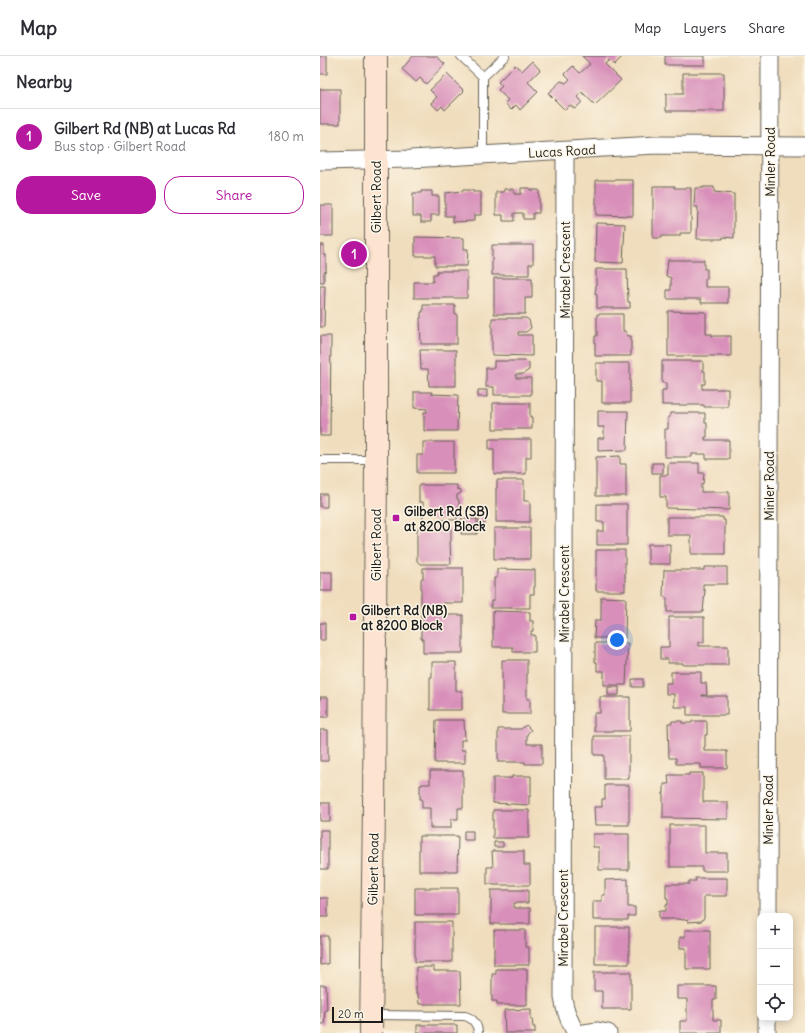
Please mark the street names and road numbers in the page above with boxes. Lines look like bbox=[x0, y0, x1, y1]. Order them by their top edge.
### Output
street label: Minler Road bbox=[762, 127, 779, 197]
street label: Lucas Road bbox=[528, 141, 597, 162]
street label: Gilbert Road bbox=[368, 160, 385, 233]
street label: Mirabel Crescent bbox=[557, 221, 574, 319]
street label: Minler Road bbox=[761, 451, 778, 521]
street label: Gilbert Road bbox=[368, 508, 385, 581]
street label: Mirabel Crescent bbox=[556, 545, 573, 643]
street label: Minler Road bbox=[760, 775, 777, 845]
street label: Gilbert Road bbox=[364, 832, 383, 905]
street label: Mirabel Crescent bbox=[555, 869, 572, 967]

